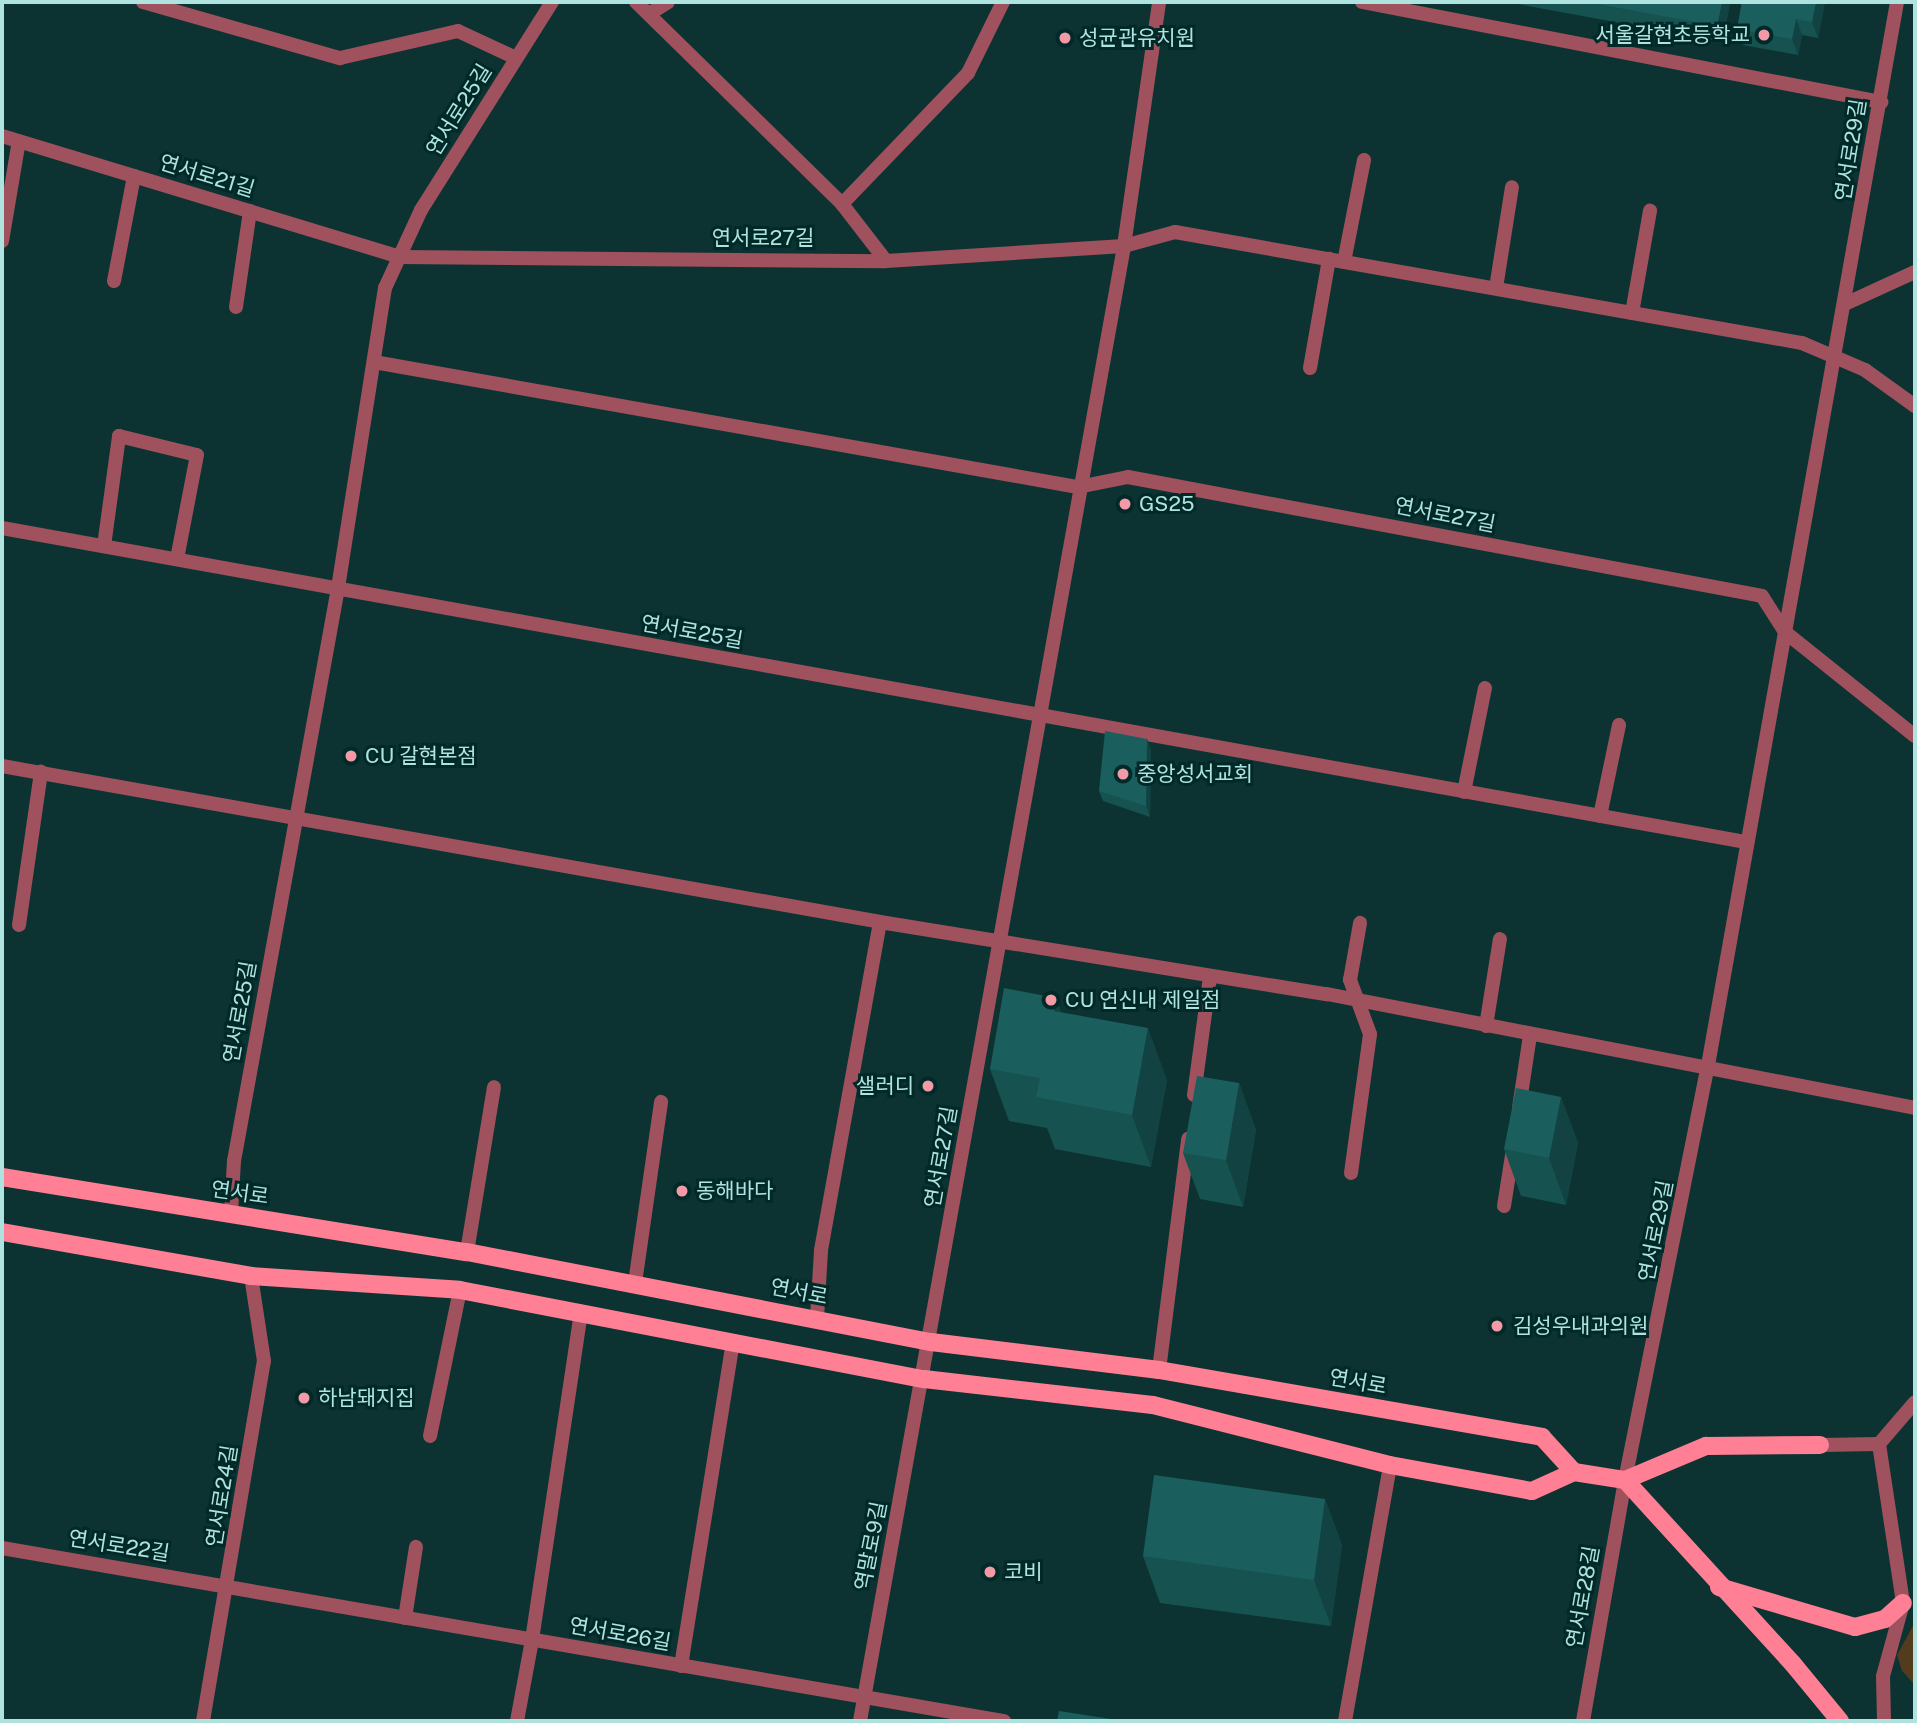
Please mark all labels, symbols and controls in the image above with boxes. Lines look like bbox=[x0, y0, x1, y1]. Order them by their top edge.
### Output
place label: 서울갈현초등학교 bbox=[1595, 22, 1750, 48]
place label: 성균관유치원 bbox=[1079, 25, 1195, 51]
marker: 서울갈현초등학교 bbox=[1756, 27, 1772, 43]
marker: 성균관유치원 bbox=[1057, 30, 1073, 46]
street label: 연서로25길 bbox=[421, 60, 497, 160]
street label: 연서로29길 bbox=[1831, 97, 1871, 203]
street label: 연서로21길 bbox=[156, 150, 258, 202]
street label: 연서로27길 bbox=[712, 225, 814, 251]
place label: GS25 bbox=[1139, 491, 1194, 517]
street label: 연서로27길 bbox=[1392, 493, 1498, 537]
marker: GS25 bbox=[1117, 496, 1133, 512]
street label: 연서로25길 bbox=[639, 611, 745, 653]
place label: CU 갈현본점 bbox=[365, 743, 477, 769]
marker: CU 갈현본점 bbox=[343, 748, 359, 764]
place label: 중앙성서교회 bbox=[1137, 761, 1253, 787]
marker: 중앙성서교회 bbox=[1115, 766, 1131, 782]
street label: 연서로25길 bbox=[219, 959, 261, 1065]
place label: CU 연신내 제일점 bbox=[1065, 987, 1220, 1013]
marker: CU 연신내 제일점 bbox=[1043, 992, 1059, 1008]
place label: 샐러디 bbox=[856, 1073, 914, 1099]
marker: 샐러디 bbox=[920, 1078, 936, 1094]
street label: 연서로27길 bbox=[920, 1104, 962, 1210]
street label: 연서로 bbox=[210, 1176, 270, 1210]
place label: 동해바다 bbox=[696, 1178, 773, 1204]
street label: 연서로29길 bbox=[1634, 1178, 1678, 1284]
marker: 동해바다 bbox=[674, 1183, 690, 1199]
street label: 연서로 bbox=[768, 1274, 830, 1310]
place label: 김성우내과의원 bbox=[1513, 1313, 1648, 1339]
marker: 김성우내과의원 bbox=[1487, 1316, 1507, 1336]
street label: 연서로 bbox=[1327, 1365, 1389, 1399]
place label: 하남돼지집 bbox=[318, 1385, 415, 1411]
marker: 하남돼지집 bbox=[296, 1390, 312, 1406]
street label: 연서로24길 bbox=[201, 1443, 243, 1549]
street label: 역말로9길 bbox=[850, 1499, 892, 1593]
street label: 연서로22길 bbox=[67, 1526, 171, 1566]
street label: 연서로28길 bbox=[1562, 1544, 1604, 1650]
place label: 코비 bbox=[1004, 1559, 1043, 1585]
marker: 코비 bbox=[982, 1564, 998, 1580]
street label: 연서로26길 bbox=[567, 1613, 673, 1655]

